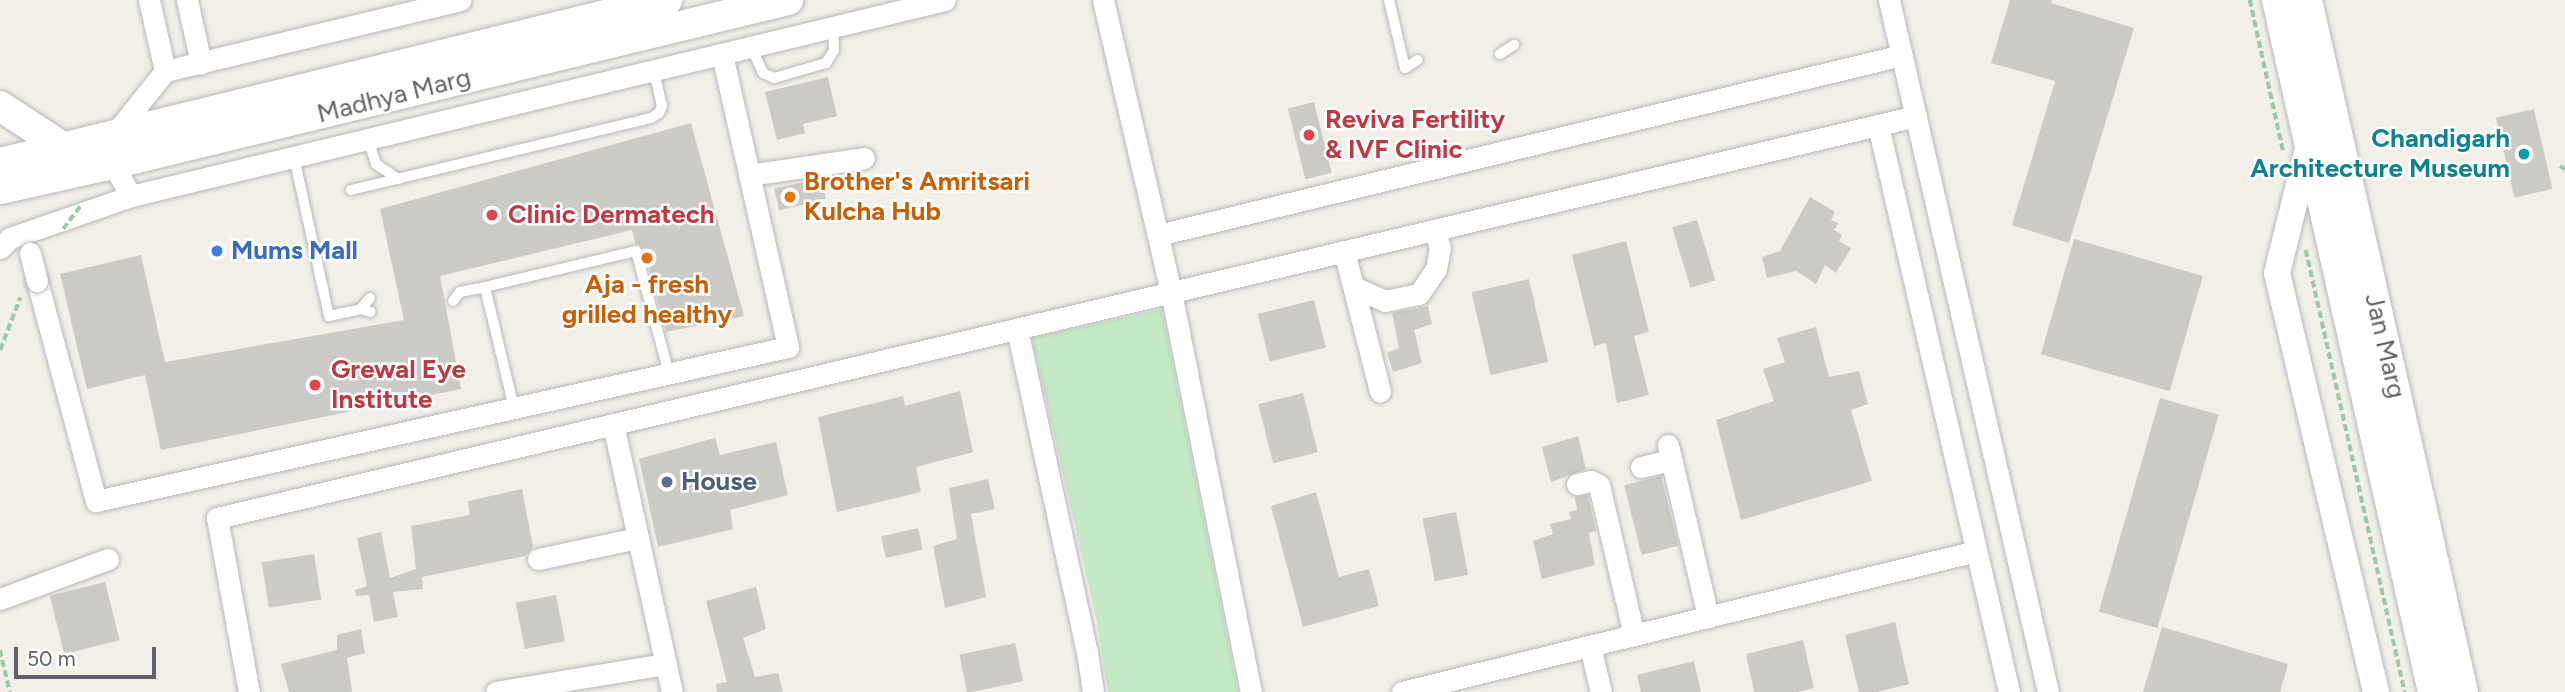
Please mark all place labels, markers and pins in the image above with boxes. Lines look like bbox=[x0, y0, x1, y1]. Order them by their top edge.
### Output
place label: Reviva Fertility & IVF Clinic bbox=[1325, 104, 1505, 166]
place label: Chandigarh Architecture Museum bbox=[2250, 123, 2510, 184]
marker: Reviva Fertility & IVF Clinic bbox=[1299, 125, 1319, 145]
marker: Chandigarh Architecture Museum bbox=[2516, 146, 2532, 162]
place label: Brother's Amritsari Kulcha Hub bbox=[804, 166, 1030, 228]
marker: Brother's Amritsari Kulcha Hub bbox=[782, 189, 798, 205]
place label: Clinic Dermatech bbox=[508, 199, 715, 231]
marker: Clinic Dermatech bbox=[482, 205, 502, 225]
place label: Mums Mall bbox=[231, 235, 358, 267]
marker: Mums Mall bbox=[209, 243, 225, 259]
marker: Aja - fresh grilled healthy bbox=[639, 250, 655, 266]
place label: Aja - fresh grilled healthy bbox=[562, 269, 732, 330]
place label: Grewal Eye Institute bbox=[331, 354, 466, 416]
marker: Grewal Eye Institute bbox=[305, 375, 325, 395]
place label: House bbox=[681, 466, 757, 498]
marker: House bbox=[659, 474, 675, 490]

